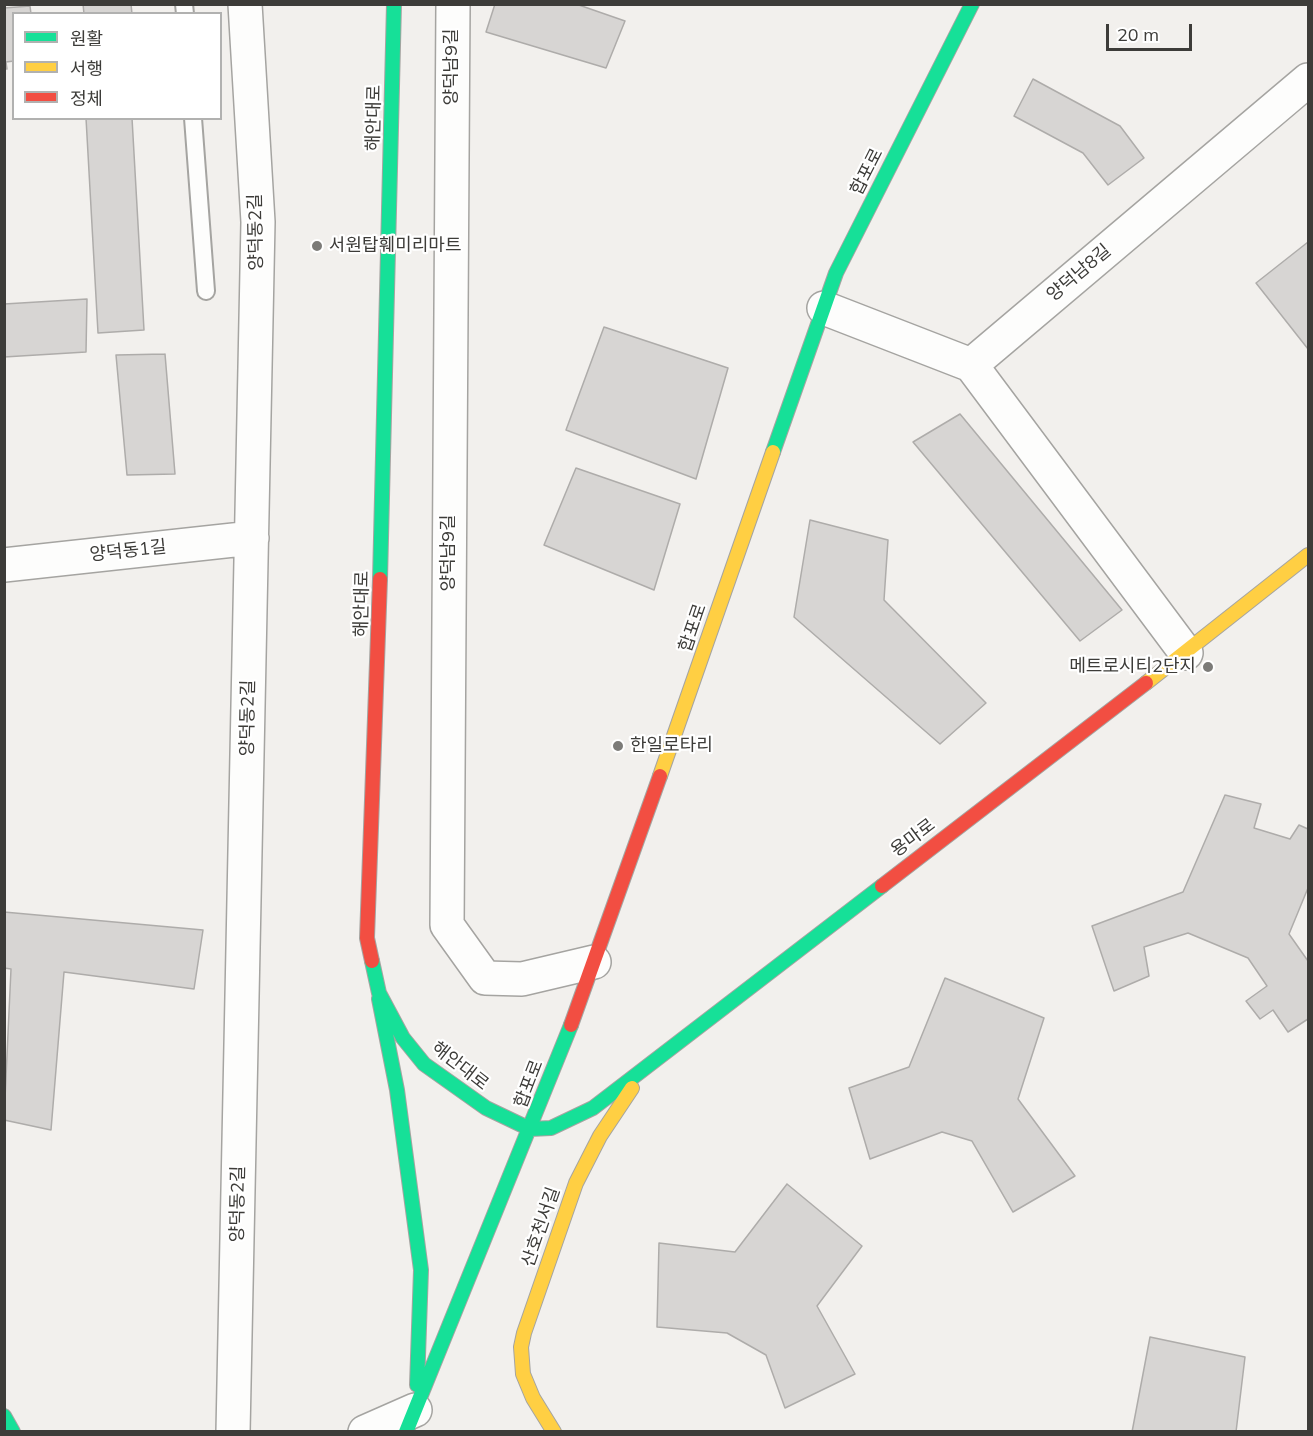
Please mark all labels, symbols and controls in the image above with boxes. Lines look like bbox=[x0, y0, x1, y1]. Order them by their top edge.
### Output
legend bbox=[12, 12, 222, 120]
scale bar bbox=[1109, 12, 1194, 50]
text: 20 m bbox=[1117, 23, 1159, 46]
text: 원활 bbox=[70, 27, 103, 50]
street label: 양덕남9길 bbox=[441, 28, 463, 106]
text: 서행 bbox=[70, 57, 103, 80]
street label: 해안대로 bbox=[363, 85, 385, 151]
text: 정체 bbox=[70, 87, 103, 110]
street label: 합포로 bbox=[846, 145, 888, 199]
street label: 양덕동2길 bbox=[245, 193, 267, 271]
place label: 서원탑훼미리마트 bbox=[329, 235, 461, 257]
marker: 서원탑훼미리마트 bbox=[310, 239, 324, 253]
street label: 양덕남8길 bbox=[1043, 240, 1115, 306]
street label: 양덕남9길 bbox=[438, 514, 460, 592]
street label: 양덕동1길 bbox=[89, 536, 167, 566]
street label: 해안대로 bbox=[351, 571, 373, 637]
street label: 합포로 bbox=[675, 601, 711, 655]
place label: 메트로시티2단지 bbox=[1069, 656, 1196, 678]
marker: 메트로시티2단지 bbox=[1201, 660, 1215, 674]
street label: 양덕동2길 bbox=[237, 679, 259, 757]
place label: 한일로타리 bbox=[630, 735, 713, 757]
marker: 한일로타리 bbox=[611, 739, 625, 753]
street label: 용마로 bbox=[887, 814, 939, 862]
street label: 해안대로 bbox=[427, 1037, 493, 1095]
street label: 합포로 bbox=[510, 1057, 548, 1111]
street label: 양덕동2길 bbox=[227, 1165, 249, 1243]
street label: 산호천서길 bbox=[517, 1184, 565, 1270]

